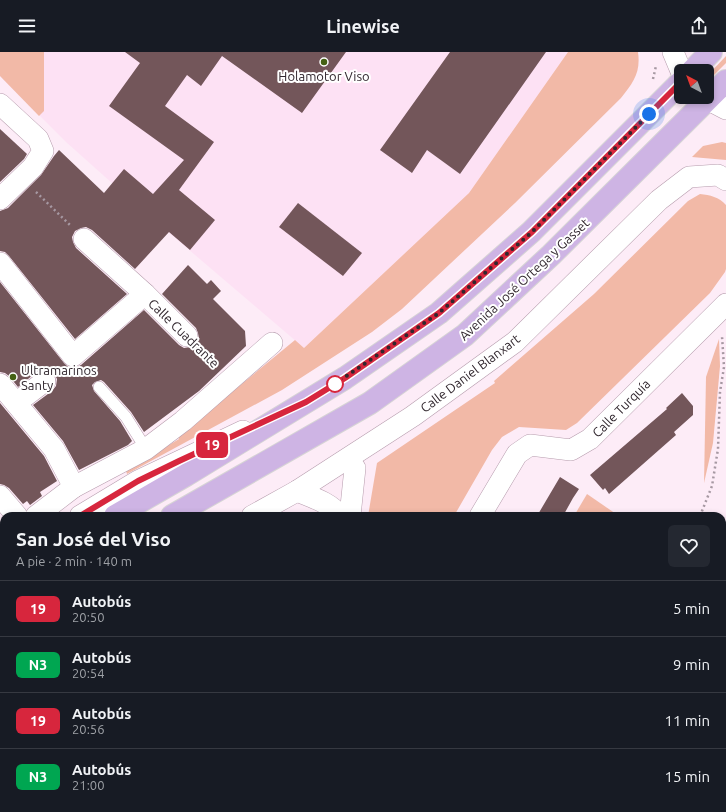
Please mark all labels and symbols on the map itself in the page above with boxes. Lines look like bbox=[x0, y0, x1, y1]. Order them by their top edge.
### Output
marker: Holamotor Viso bbox=[319, 57, 329, 67]
north arrow bbox=[674, 64, 714, 104]
place label: Holamotor Viso bbox=[278, 69, 370, 83]
your location bbox=[639, 104, 659, 124]
street label: Avenida José Ortega y Gasset bbox=[456, 215, 592, 343]
street label: Calle Cuadrante bbox=[146, 296, 222, 370]
street label: Calle Daniel Blanxart bbox=[418, 331, 522, 415]
place label: Ultramarinos Santy bbox=[21, 363, 97, 392]
marker: Ultramarinos Santy bbox=[8, 372, 18, 382]
unlabelled marker bbox=[326, 375, 344, 393]
street label: Calle Turquía bbox=[589, 376, 653, 440]
line badge: 19 bbox=[194, 432, 230, 458]

